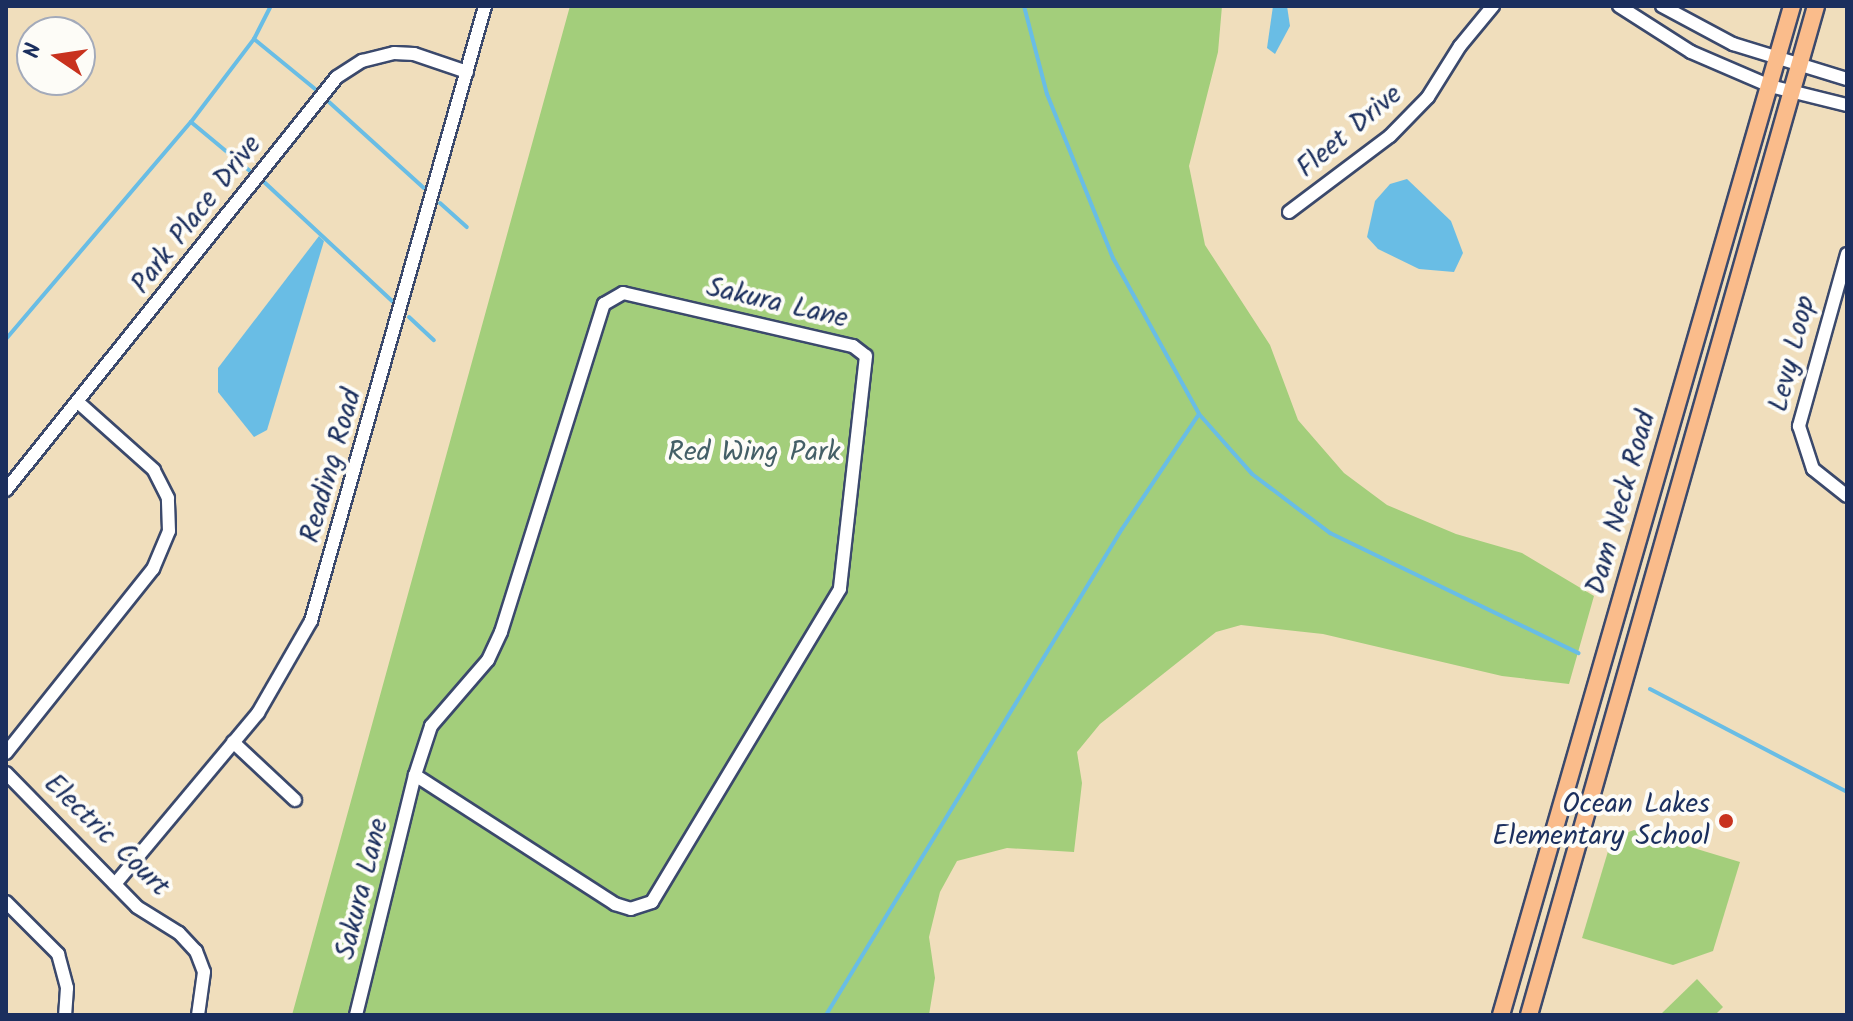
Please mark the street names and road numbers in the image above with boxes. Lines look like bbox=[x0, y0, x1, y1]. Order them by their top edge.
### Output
street label: Fleet Drive bbox=[1290, 78, 1410, 186]
street label: Park Place Drive bbox=[125, 129, 269, 301]
street label: Sakura Lane bbox=[703, 271, 851, 337]
street label: Levy Loop bbox=[1762, 293, 1824, 415]
street label: Reading Road bbox=[294, 385, 370, 547]
street label: Dam Neck Road bbox=[1580, 407, 1664, 599]
street label: Electric Court bbox=[36, 768, 176, 904]
street label: Sakura Lane bbox=[329, 815, 397, 963]

